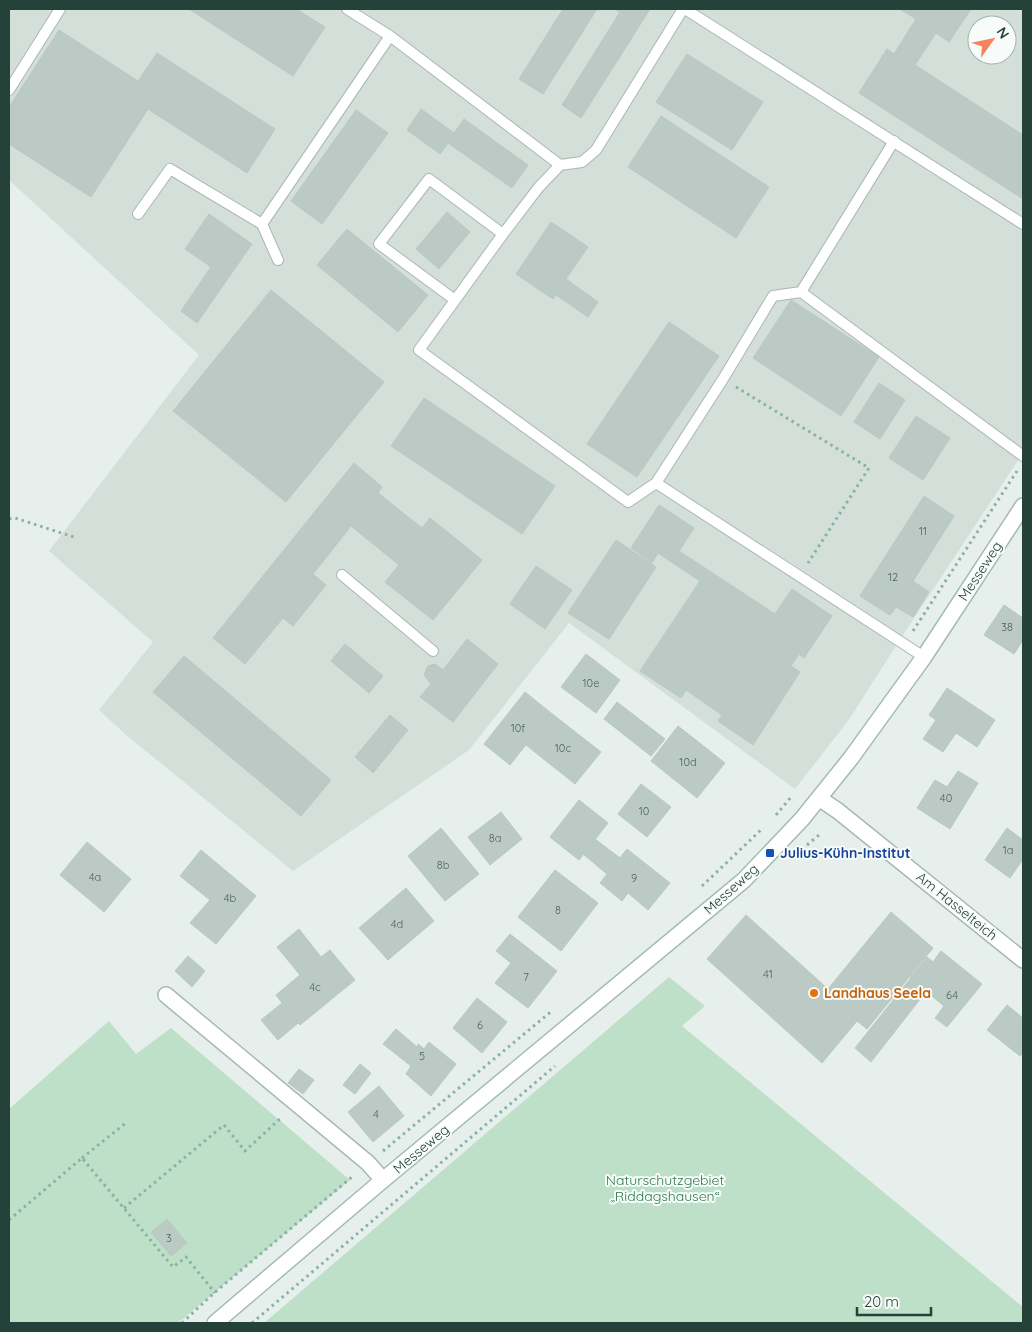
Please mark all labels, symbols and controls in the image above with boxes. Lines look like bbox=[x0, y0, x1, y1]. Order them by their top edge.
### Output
north arrow bbox=[967, 15, 1017, 65]
text: N bbox=[993, 24, 1013, 42]
house number: 11 bbox=[919, 524, 927, 538]
street label: Messeweg bbox=[954, 538, 1006, 604]
house number: 12 bbox=[888, 570, 898, 584]
house number: 38 bbox=[1001, 620, 1013, 634]
house number: 10e bbox=[583, 676, 599, 690]
house number: 10f bbox=[511, 721, 525, 735]
house number: 10c bbox=[555, 741, 571, 755]
house number: 10d bbox=[679, 755, 697, 769]
house number: 40 bbox=[940, 791, 952, 805]
house number: 10 bbox=[639, 804, 649, 818]
house number: 8a bbox=[489, 831, 501, 845]
house number: 1a bbox=[1003, 843, 1013, 857]
place label: Julius-Kühn-Institut bbox=[780, 844, 911, 862]
marker: Julius-Kühn-Institut bbox=[764, 847, 776, 859]
house number: 8b bbox=[437, 858, 450, 872]
street label: Messeweg bbox=[700, 860, 762, 918]
street label: Am Hasselteich bbox=[913, 868, 1001, 944]
house number: 4a bbox=[89, 870, 101, 884]
house number: 9 bbox=[631, 871, 637, 885]
house number: 4b bbox=[224, 891, 237, 905]
house number: 8 bbox=[555, 903, 561, 917]
house number: 4d bbox=[391, 917, 403, 931]
house number: 41 bbox=[763, 967, 773, 981]
house number: 7 bbox=[523, 970, 529, 984]
house number: 4c bbox=[309, 980, 321, 994]
place label: Landhaus Seela bbox=[824, 984, 931, 1002]
marker: Landhaus Seela bbox=[808, 987, 820, 999]
house number: 64 bbox=[946, 988, 958, 1002]
house number: 6 bbox=[477, 1018, 483, 1032]
house number: 5 bbox=[419, 1049, 425, 1063]
house number: 4 bbox=[373, 1107, 379, 1121]
street label: Messeweg bbox=[389, 1120, 453, 1178]
park label: Naturschutzgebiet „Riddagshausen“ bbox=[606, 1171, 724, 1205]
house number: 3 bbox=[166, 1231, 172, 1245]
scale bar bbox=[857, 1284, 931, 1316]
text: 20 m bbox=[864, 1292, 899, 1311]

